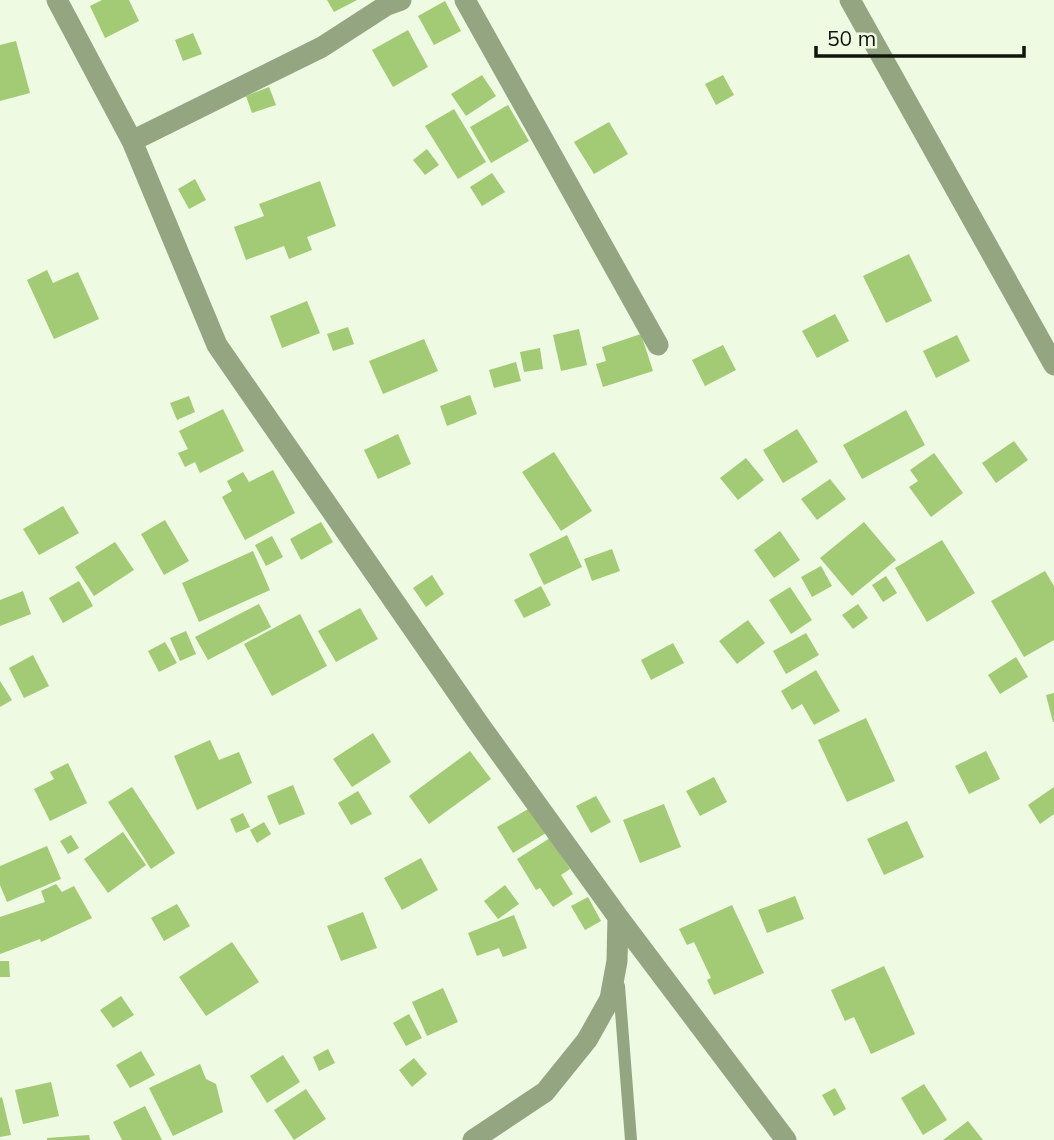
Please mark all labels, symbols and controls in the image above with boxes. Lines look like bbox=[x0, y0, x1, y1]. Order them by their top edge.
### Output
scale bar bbox=[816, 14, 1024, 58]
text: 50 m bbox=[827, 25, 876, 51]

